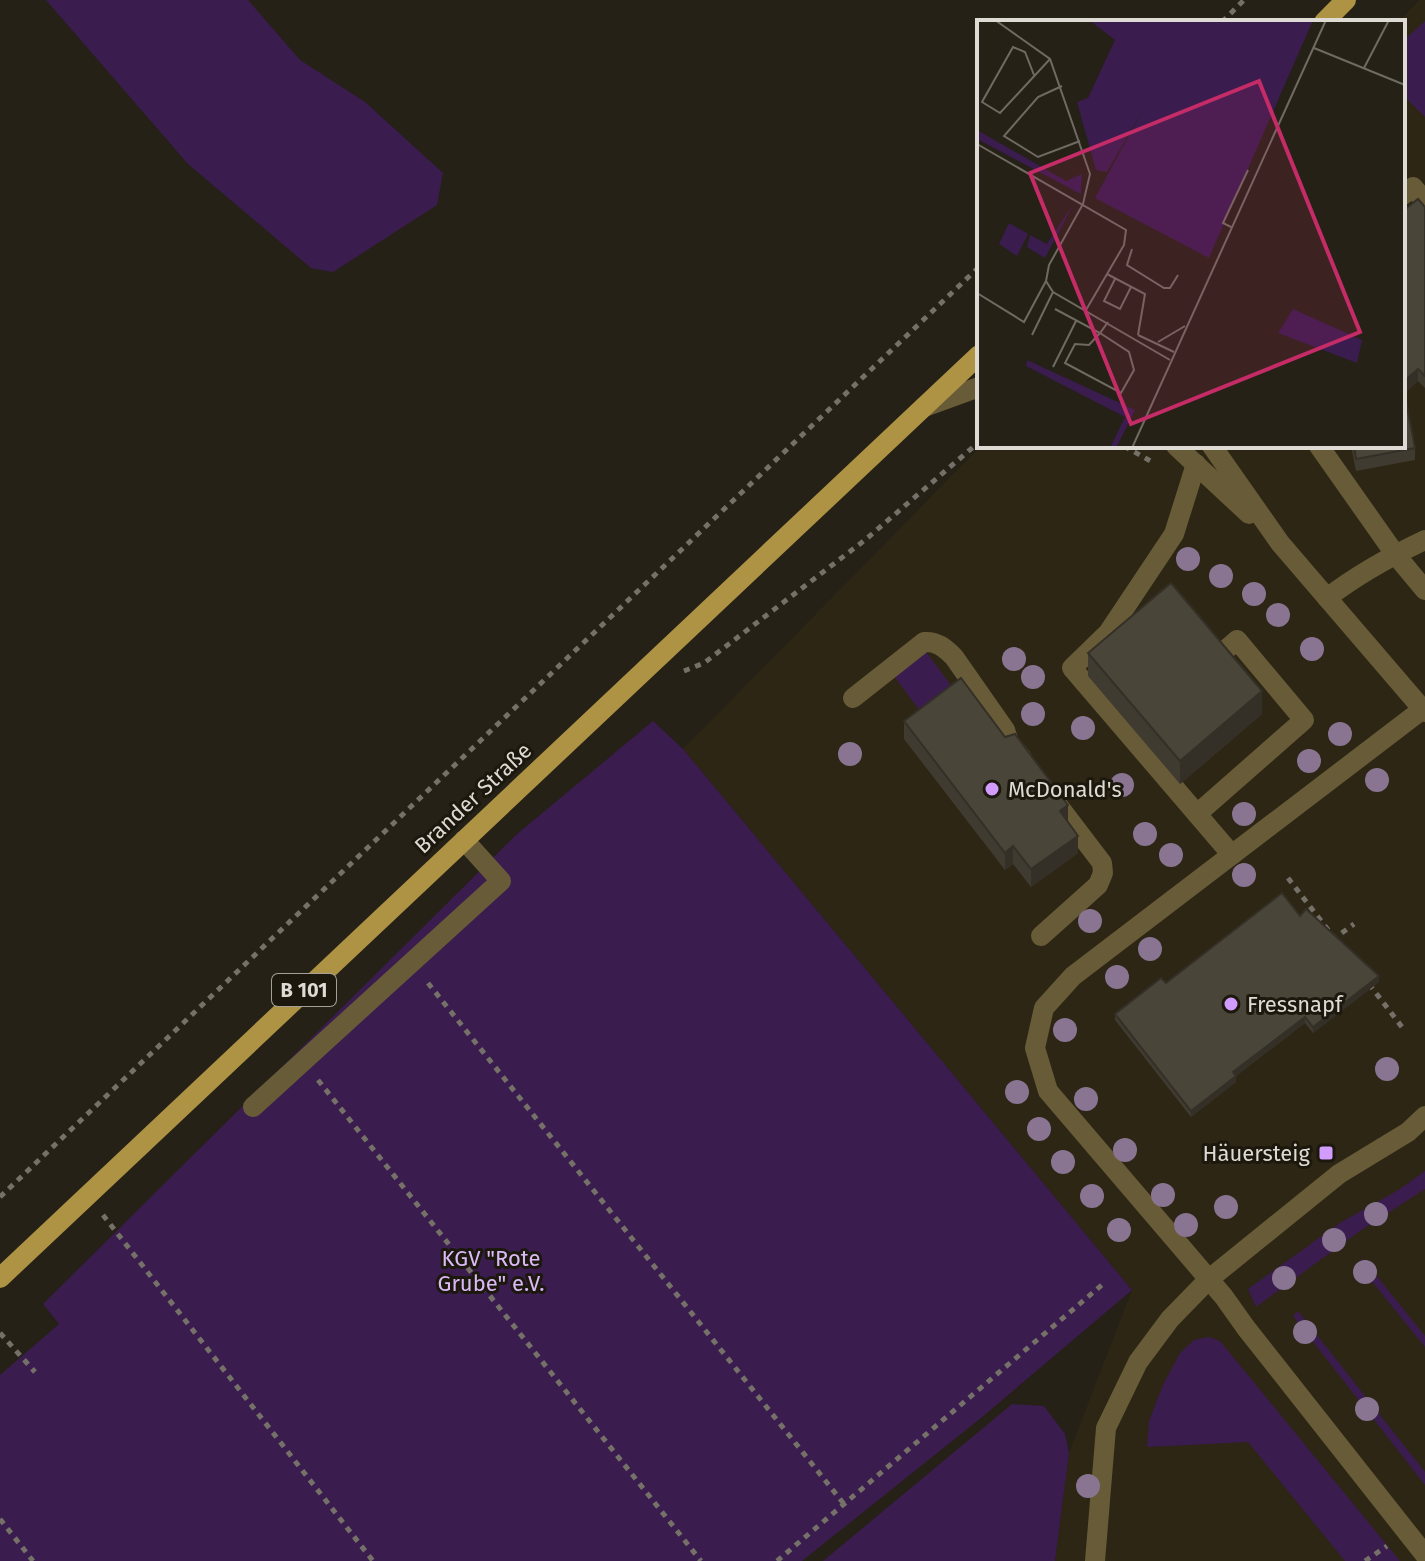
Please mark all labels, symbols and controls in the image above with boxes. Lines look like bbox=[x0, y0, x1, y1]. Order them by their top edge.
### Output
inset map bbox=[977, 20, 1405, 448]
street label: Brander Straße bbox=[409, 737, 537, 859]
place label: McDonald's bbox=[1008, 776, 1122, 803]
marker: McDonald's bbox=[983, 780, 1001, 798]
road number: B 101 bbox=[272, 974, 336, 1006]
place label: Fressnapf bbox=[1247, 991, 1344, 1018]
marker: Fressnapf bbox=[1222, 995, 1240, 1013]
place label: Häuersteig bbox=[1203, 1140, 1311, 1167]
marker: Häuersteig bbox=[1317, 1144, 1335, 1162]
park label: KGV "Rote Grube" e.V. bbox=[438, 1245, 545, 1297]

